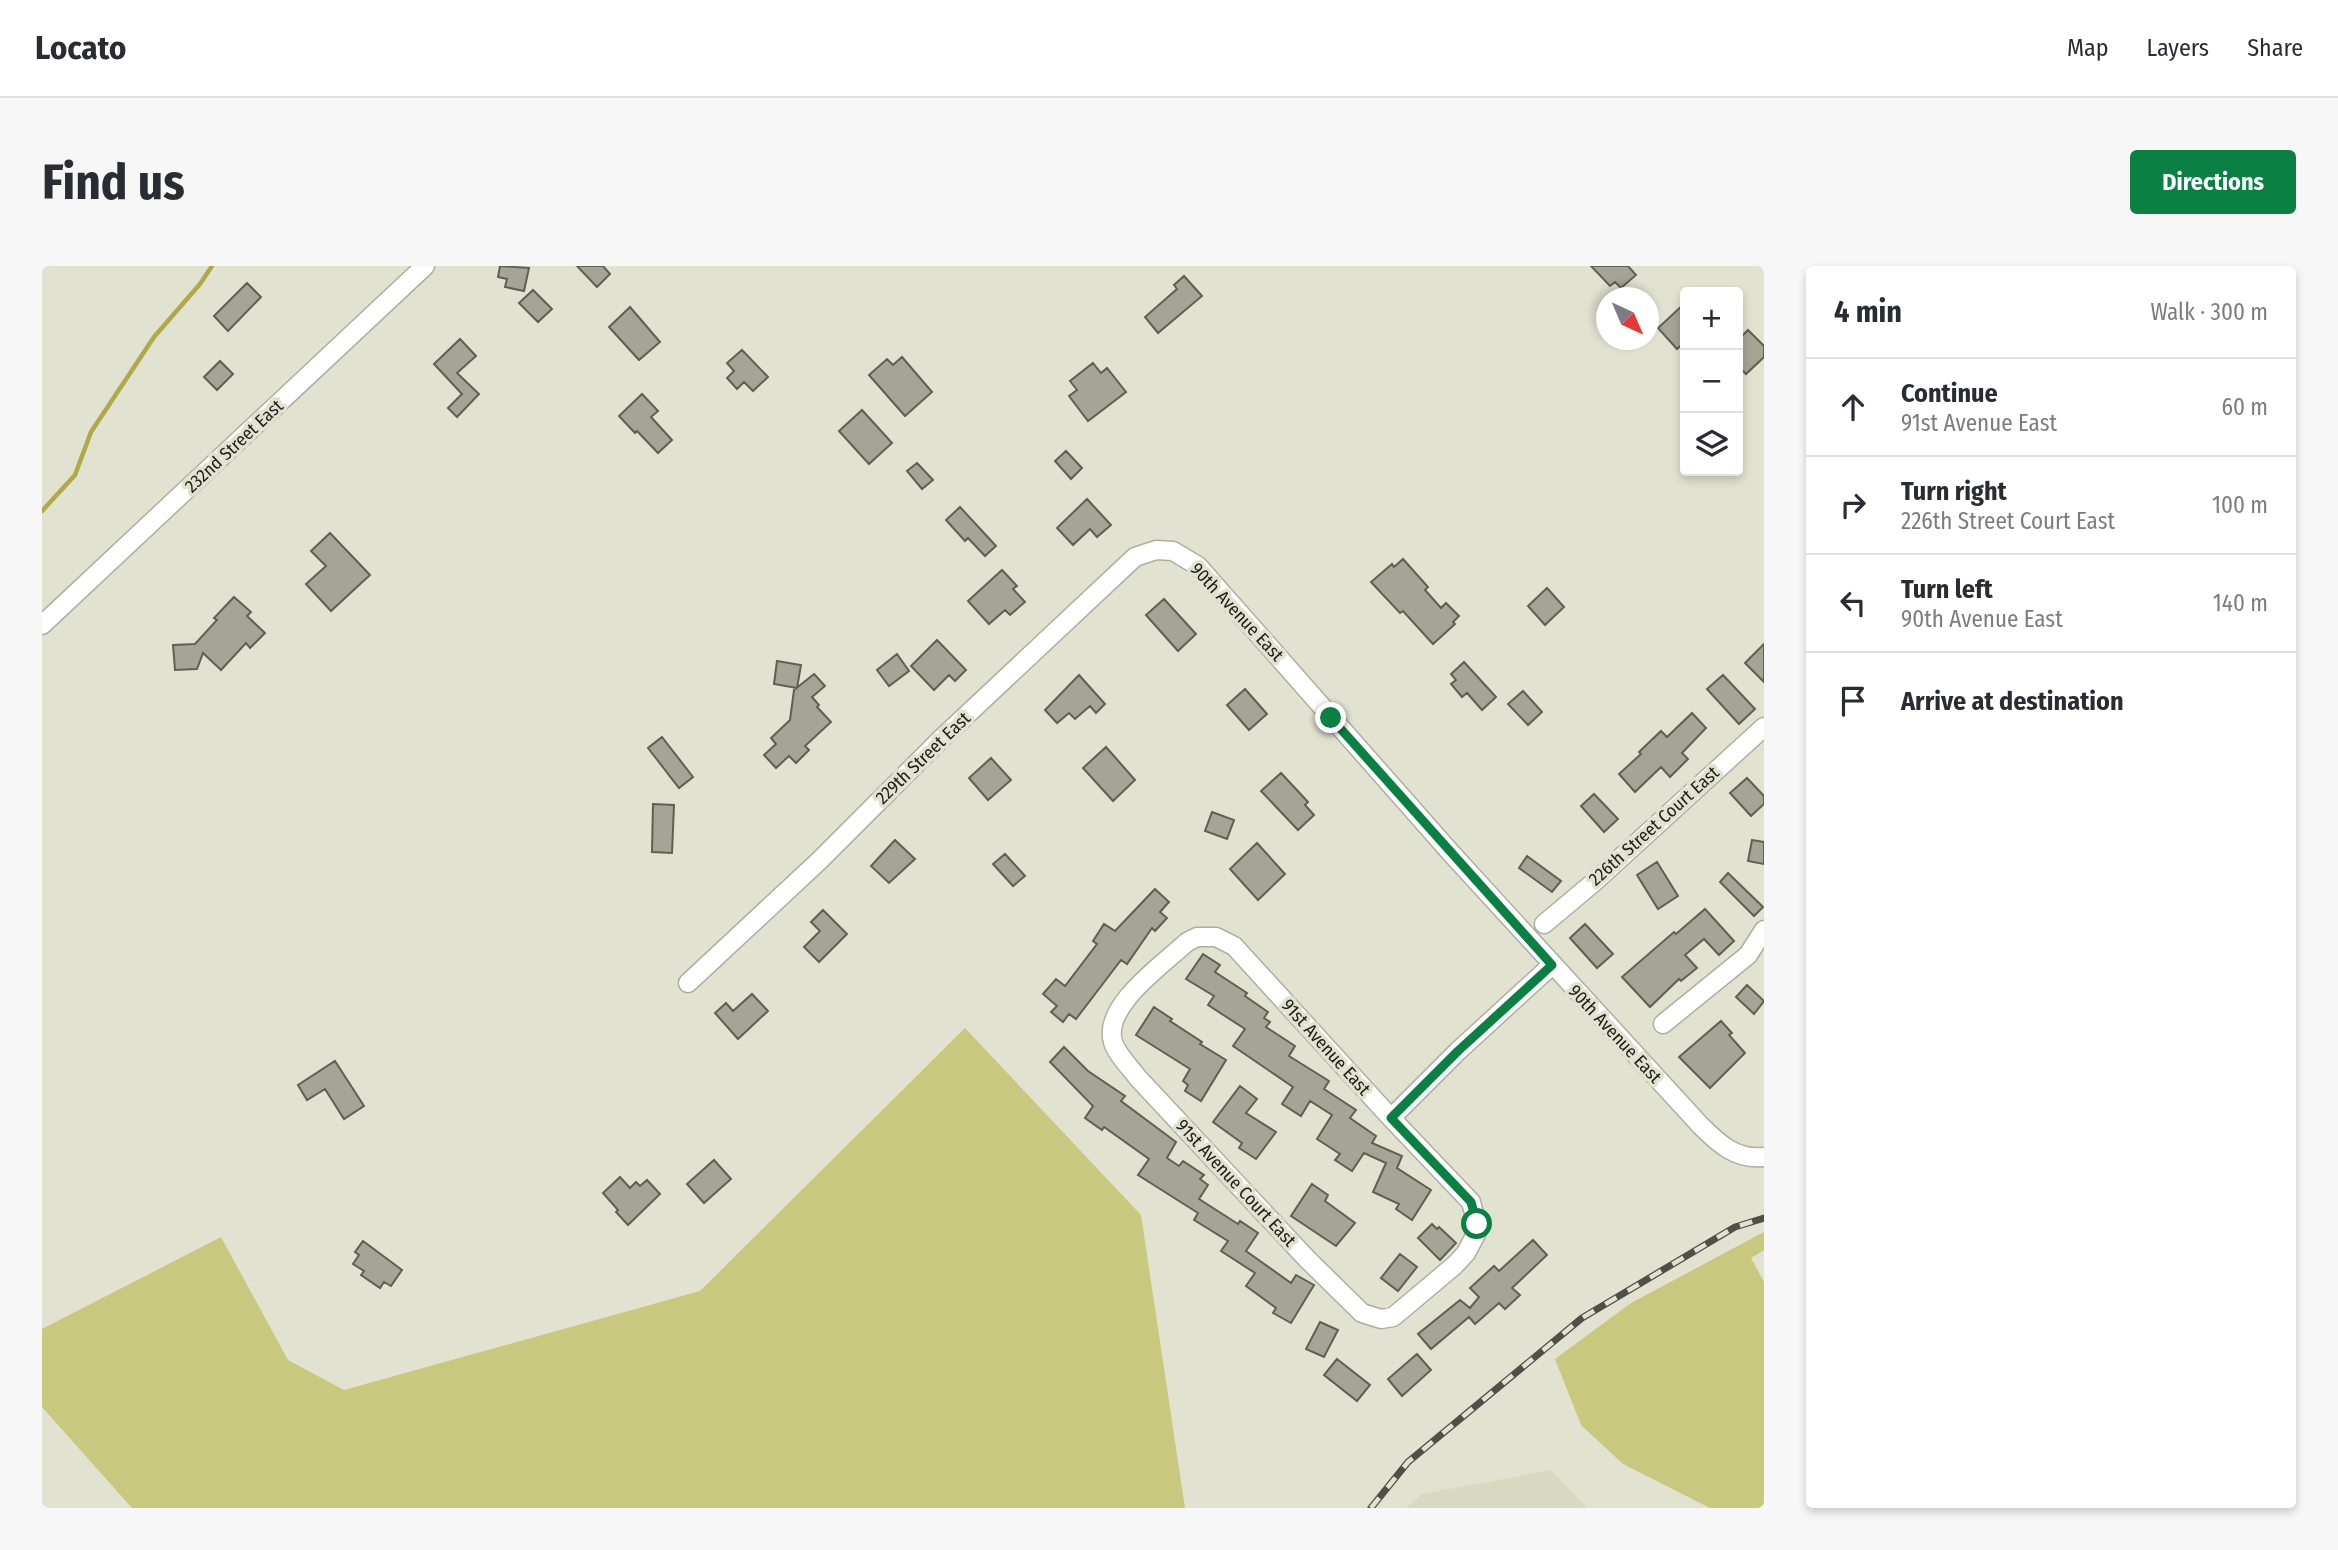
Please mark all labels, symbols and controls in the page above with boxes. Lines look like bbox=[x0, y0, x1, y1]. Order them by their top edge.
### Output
text: Locato bbox=[35, 28, 126, 68]
text: Map bbox=[2067, 34, 2109, 62]
text: Layers bbox=[2147, 34, 2209, 62]
text: Share bbox=[2247, 34, 2303, 62]
button: Directions bbox=[2130, 150, 2296, 214]
text: Find us bbox=[42, 153, 185, 212]
north arrow bbox=[1596, 287, 1659, 350]
map controls bbox=[1680, 287, 1743, 476]
button: + bbox=[1680, 287, 1743, 350]
text: 4 min bbox=[1834, 294, 1902, 330]
text: Walk · 300 m bbox=[2151, 298, 2268, 326]
button: − bbox=[1680, 350, 1743, 413]
text: Continue bbox=[1901, 378, 1998, 409]
icon: ahead bbox=[1834, 388, 1872, 426]
text: 60 m bbox=[2222, 393, 2268, 421]
street label: 232nd Street East bbox=[180, 395, 288, 497]
text: 91st Avenue East bbox=[1901, 409, 2057, 437]
button: layers bbox=[1680, 413, 1743, 476]
text: Turn right bbox=[1901, 476, 2007, 507]
icon: right bbox=[1834, 486, 1872, 524]
text: 100 m bbox=[2212, 491, 2268, 519]
text: 226th Street Court East bbox=[1901, 507, 2115, 535]
street label: 90th Avenue East bbox=[1186, 558, 1288, 666]
text: Turn left bbox=[1901, 574, 1993, 605]
icon: left bbox=[1834, 584, 1872, 622]
text: 140 m bbox=[2213, 589, 2268, 617]
text: 90th Avenue East bbox=[1901, 605, 2063, 633]
icon: arrive bbox=[1834, 682, 1872, 720]
text: Arrive at destination bbox=[1901, 686, 2124, 717]
route end bbox=[1315, 702, 1346, 733]
street label: 229th Street East bbox=[871, 707, 975, 809]
street label: 226th Street Court East bbox=[1584, 762, 1724, 890]
street label: 90th Avenue East bbox=[1564, 980, 1666, 1088]
street label: 91st Avenue East bbox=[1277, 994, 1375, 1100]
street label: 91st Avenue Court East bbox=[1171, 1115, 1301, 1251]
route start bbox=[1461, 1208, 1492, 1239]

